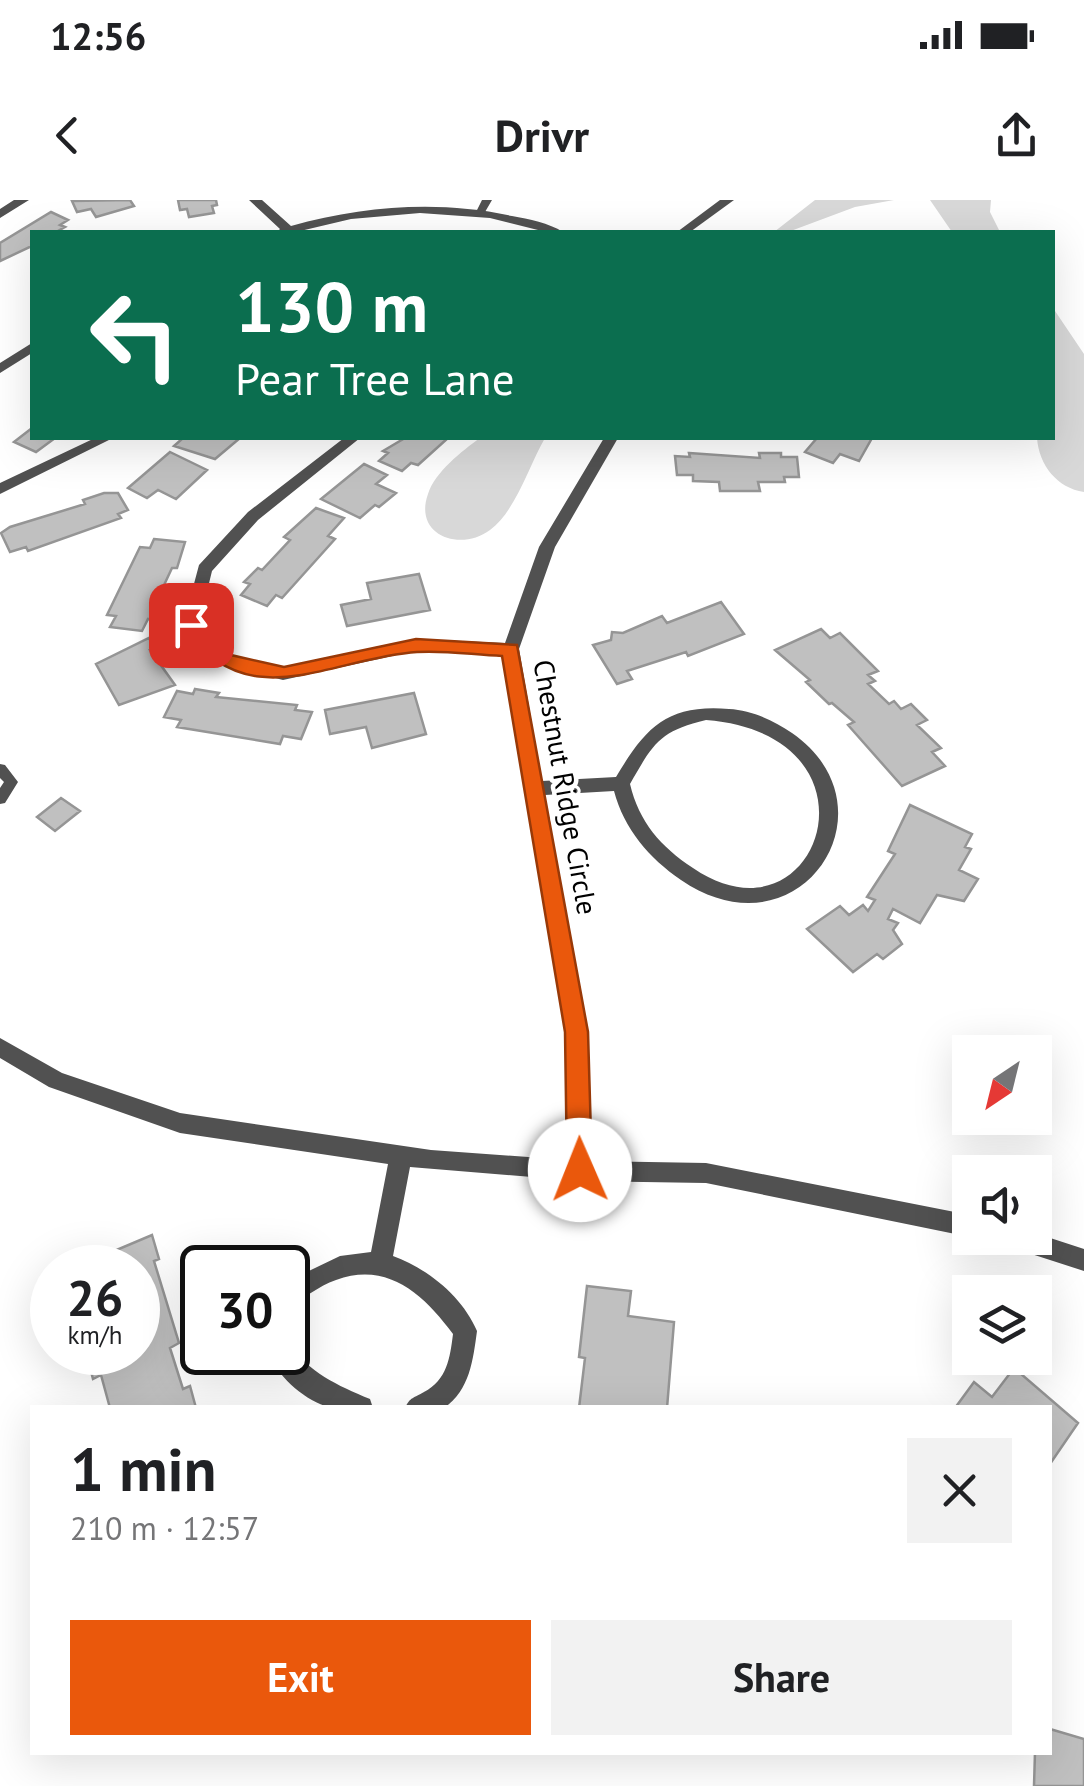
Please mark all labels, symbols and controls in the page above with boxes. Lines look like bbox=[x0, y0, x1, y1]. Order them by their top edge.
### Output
text: 12:56 bbox=[50, 11, 146, 60]
text: Drivr bbox=[495, 106, 589, 164]
icon: back bbox=[40, 108, 95, 163]
icon: share bbox=[989, 108, 1044, 163]
text: 130 m bbox=[235, 261, 428, 351]
icon: left bbox=[70, 270, 200, 400]
text: Pear Tree Lane bbox=[235, 349, 515, 407]
pin bbox=[149, 583, 234, 668]
icon: arrive bbox=[164, 598, 219, 653]
street label: Chestnut Ridge Circle bbox=[525, 657, 607, 917]
north arrow bbox=[952, 1035, 1052, 1135]
map controls bbox=[952, 1035, 1052, 1375]
position arrow bbox=[528, 1118, 632, 1222]
button: sound bbox=[952, 1155, 1052, 1255]
speed limit sign: 30 bbox=[180, 1245, 310, 1375]
text: 26 bbox=[67, 1265, 123, 1330]
button: layers bbox=[952, 1275, 1052, 1375]
text: km/h bbox=[68, 1319, 122, 1351]
text: 1 min bbox=[70, 1430, 216, 1508]
button: close bbox=[907, 1438, 1012, 1543]
text: 210 m · 12:57 bbox=[70, 1507, 259, 1549]
button: Exit bbox=[70, 1620, 531, 1735]
button: Share bbox=[551, 1620, 1012, 1735]

